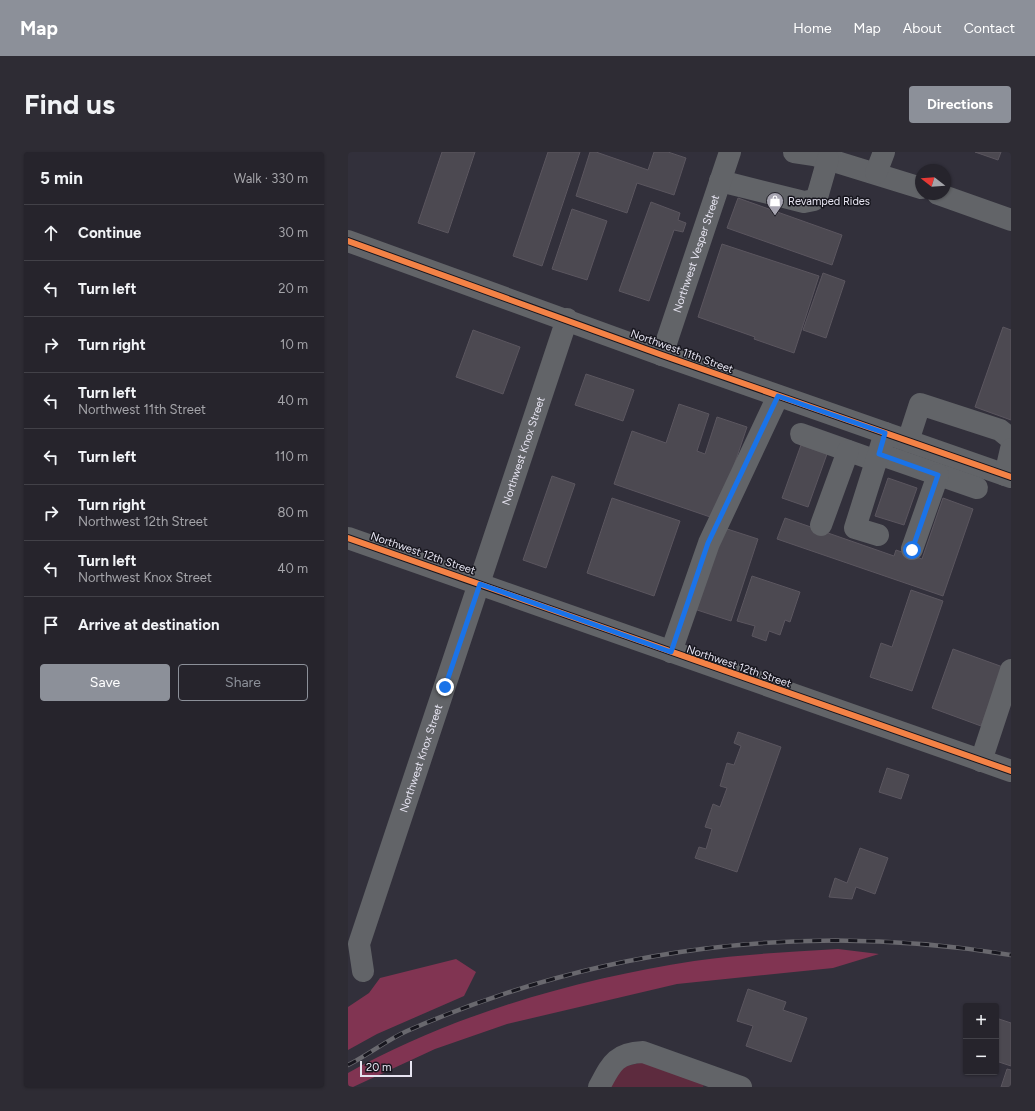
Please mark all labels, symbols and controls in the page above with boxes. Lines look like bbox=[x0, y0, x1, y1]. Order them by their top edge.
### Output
text: Map bbox=[20, 17, 58, 40]
text: Home bbox=[793, 20, 832, 37]
text: Map bbox=[854, 20, 881, 37]
text: About bbox=[903, 20, 942, 37]
text: Contact bbox=[964, 20, 1015, 37]
button: Directions bbox=[909, 86, 1011, 123]
text: Find us bbox=[24, 87, 115, 121]
north arrow bbox=[915, 164, 951, 200]
text: 5 min bbox=[40, 168, 83, 188]
text: Walk · 330 m bbox=[234, 171, 308, 186]
shop icon: Revamped Rides bbox=[765, 191, 785, 216]
street label: Northwest Vesper Street bbox=[671, 193, 722, 314]
place label: Revamped Rides bbox=[788, 195, 870, 208]
icon: ahead bbox=[40, 222, 62, 244]
text: Continue bbox=[78, 224, 141, 242]
text: 30 m bbox=[278, 225, 308, 240]
icon: left bbox=[40, 278, 62, 300]
text: Turn left bbox=[78, 280, 136, 298]
text: 20 m bbox=[278, 281, 308, 296]
street label: Northwest 11th Street bbox=[629, 327, 735, 376]
icon: right bbox=[40, 334, 62, 356]
text: Turn right bbox=[78, 336, 146, 354]
text: 10 m bbox=[280, 337, 308, 352]
text: Turn left bbox=[78, 384, 136, 402]
icon: left bbox=[40, 390, 62, 412]
text: 40 m bbox=[277, 393, 308, 408]
street label: Northwest Knox Street bbox=[500, 395, 548, 507]
text: Northwest 11th Street bbox=[78, 402, 206, 417]
icon: left bbox=[40, 446, 62, 468]
text: Turn left bbox=[78, 448, 136, 466]
text: 110 m bbox=[275, 449, 308, 464]
text: Turn right bbox=[78, 496, 146, 514]
icon: right bbox=[40, 502, 62, 524]
text: 80 m bbox=[277, 505, 308, 520]
text: Northwest 12th Street bbox=[78, 514, 208, 529]
street label: Northwest 12th Street bbox=[369, 529, 477, 577]
route start bbox=[903, 541, 921, 559]
text: Turn left bbox=[78, 552, 136, 570]
icon: left bbox=[40, 558, 62, 580]
text: 40 m bbox=[277, 561, 308, 576]
text: Northwest Knox Street bbox=[78, 570, 212, 585]
icon: arrive bbox=[40, 614, 62, 636]
text: Arrive at destination bbox=[78, 616, 219, 634]
street label: Northwest 12th Street bbox=[685, 642, 793, 690]
button: Save bbox=[40, 664, 170, 701]
button: Share bbox=[178, 664, 308, 701]
route end bbox=[436, 678, 454, 696]
street label: Northwest Knox Street bbox=[397, 703, 445, 814]
map controls bbox=[963, 1003, 999, 1075]
button: + bbox=[963, 1003, 999, 1039]
button: − bbox=[963, 1039, 999, 1075]
scale bar bbox=[360, 1059, 412, 1078]
text: 20 m bbox=[366, 1061, 391, 1074]

